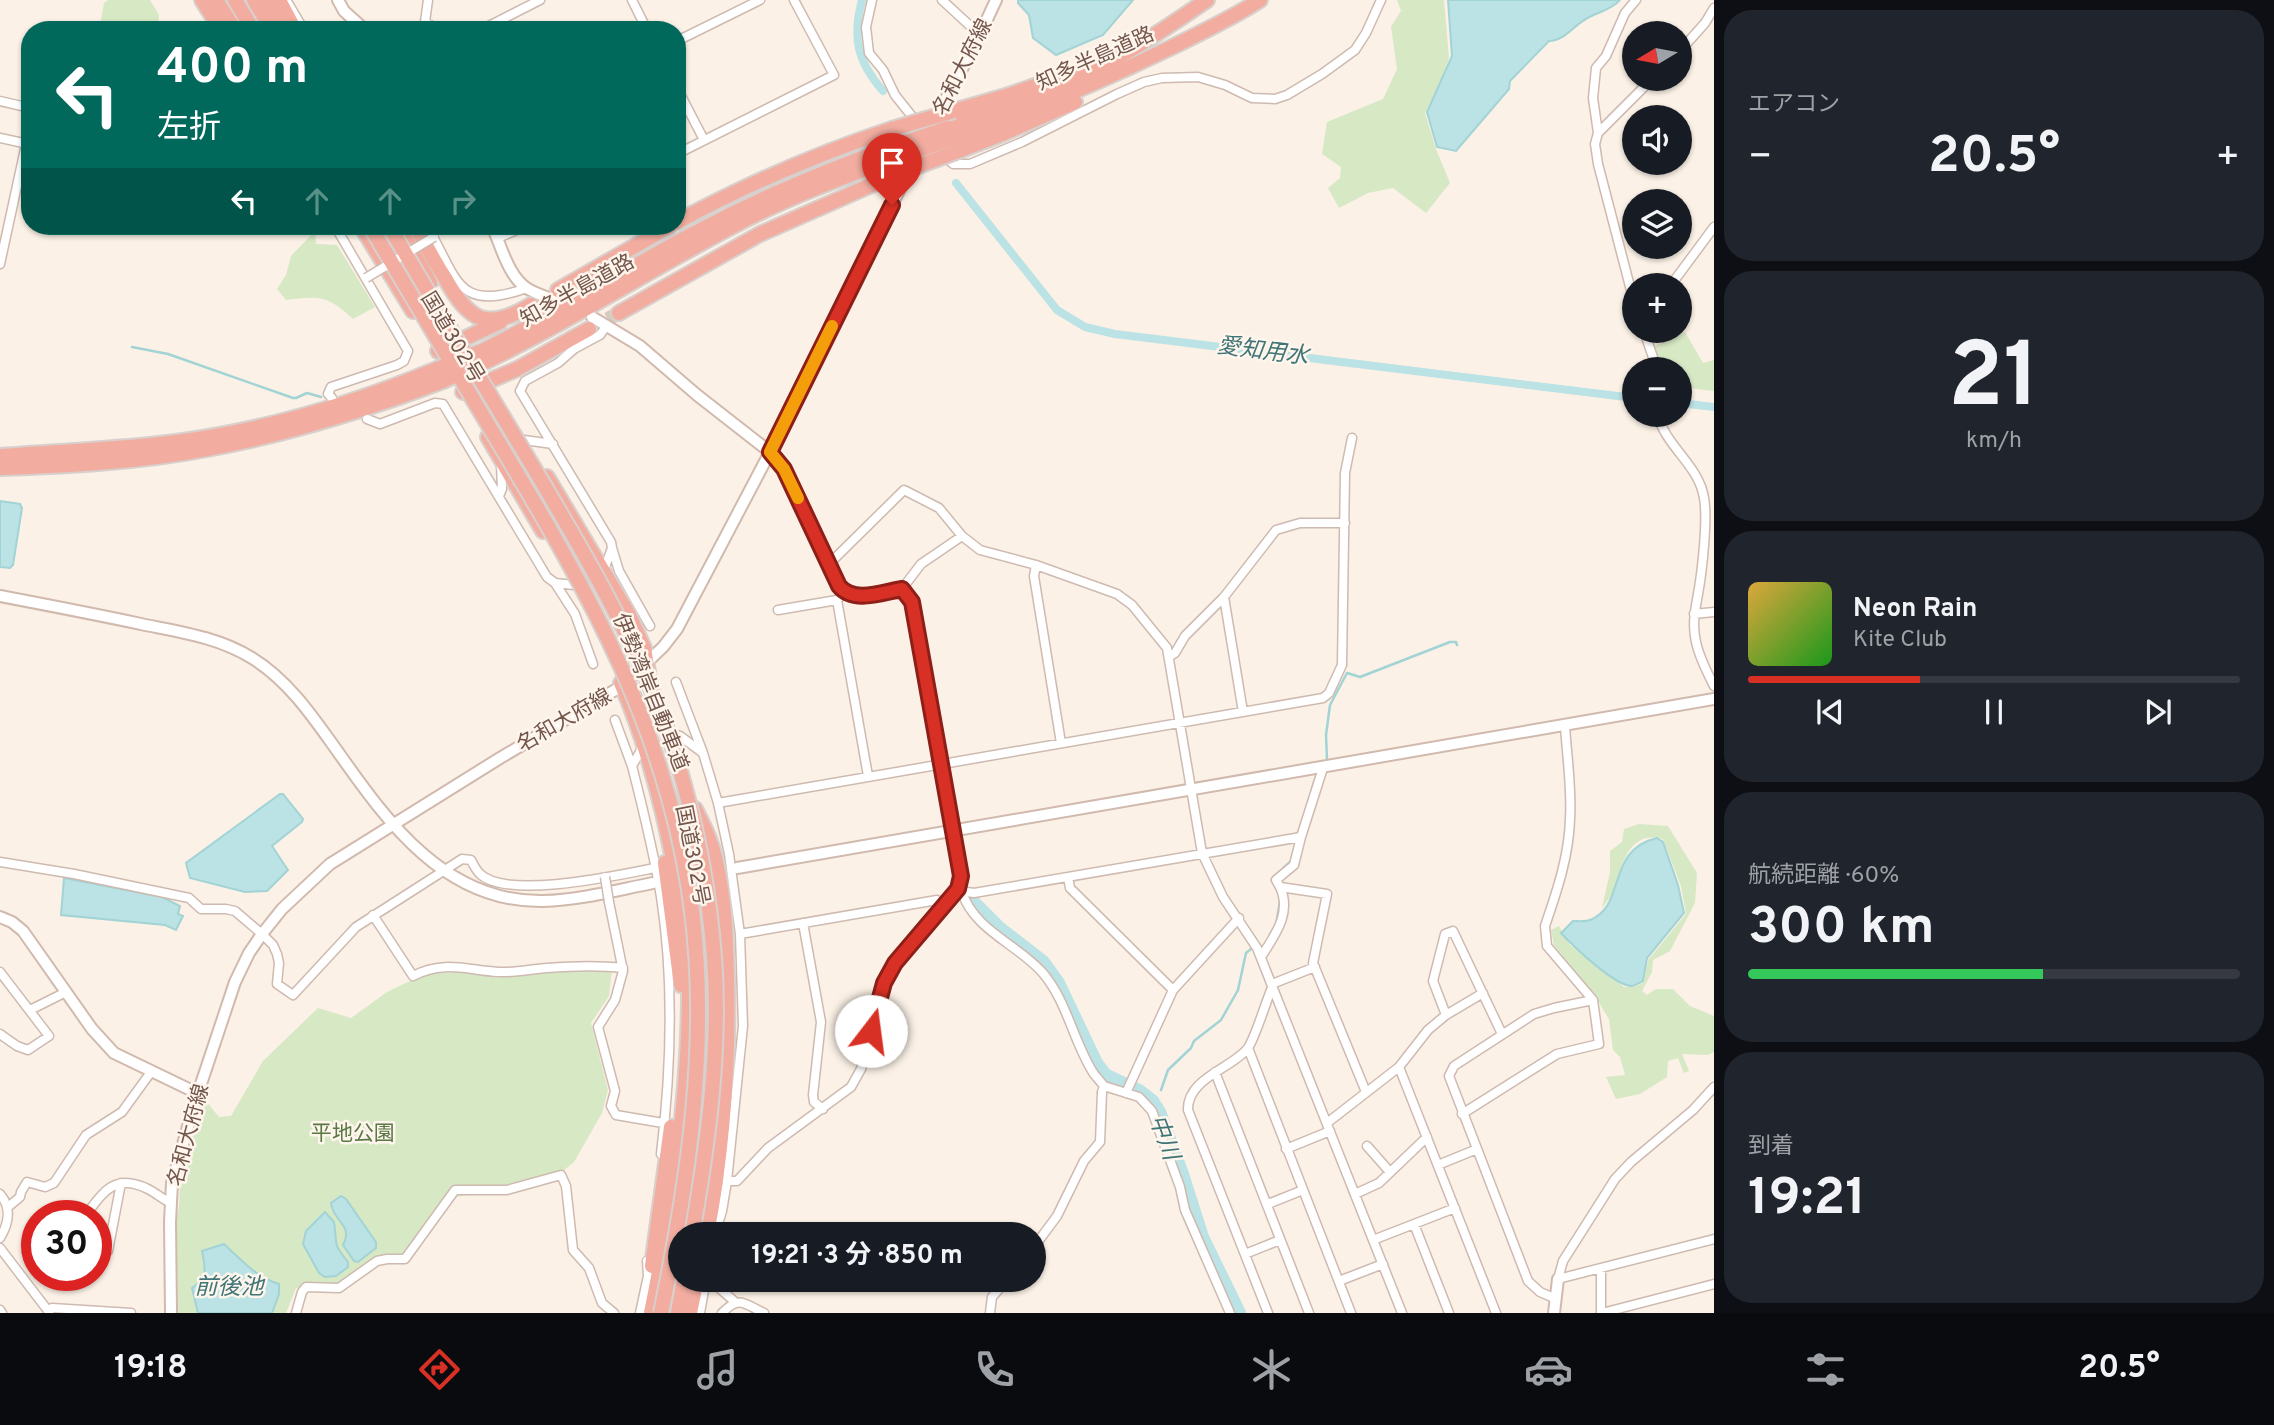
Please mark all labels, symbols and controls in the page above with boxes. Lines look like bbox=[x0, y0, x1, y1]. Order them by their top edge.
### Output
street label: 名和大府線 bbox=[927, 15, 999, 121]
street label: 知多半島道路 bbox=[1033, 21, 1159, 97]
north arrow bbox=[1622, 21, 1692, 91]
map controls bbox=[1622, 21, 1692, 427]
text: 400 m bbox=[157, 39, 308, 101]
icon: left bbox=[42, 49, 133, 140]
text: エアコン bbox=[1748, 91, 1840, 120]
button: sound bbox=[1622, 105, 1692, 175]
text: 左折 bbox=[157, 109, 221, 149]
text: 20.5° bbox=[1928, 125, 2060, 191]
pin bbox=[862, 133, 922, 205]
text: − bbox=[1748, 134, 1773, 183]
text: + bbox=[2215, 134, 2240, 183]
icon: arrive bbox=[873, 144, 911, 182]
icon: left bbox=[225, 182, 263, 220]
icon: ahead bbox=[298, 182, 336, 220]
icon: ahead bbox=[371, 182, 409, 220]
icon: right bbox=[444, 182, 482, 220]
button: layers bbox=[1622, 189, 1692, 259]
street label: 知多半島道路 bbox=[516, 249, 639, 334]
button: + bbox=[1622, 273, 1692, 343]
street label: 国道302号 bbox=[414, 287, 489, 388]
text: 21 bbox=[1948, 324, 2040, 439]
water label: 愛知用水 bbox=[1215, 332, 1313, 373]
button: − bbox=[1622, 357, 1692, 427]
text: km/h bbox=[1966, 427, 2022, 456]
text: Neon Rain bbox=[1853, 593, 1978, 626]
street label: 伊勢湾岸自動車道 bbox=[606, 610, 694, 776]
text: Kite Club bbox=[1853, 626, 1947, 655]
street label: 名和大府線 bbox=[513, 683, 617, 759]
icon: previous bbox=[1811, 693, 1849, 731]
icon: pause bbox=[1975, 693, 2013, 731]
icon: next bbox=[2139, 693, 2177, 731]
street label: 国道302号 bbox=[669, 803, 714, 908]
text: 航続距離 · 60% bbox=[1748, 862, 1899, 891]
text: 300 km bbox=[1748, 896, 1935, 962]
position arrow bbox=[834, 994, 908, 1068]
street label: 名和大府線 bbox=[163, 1081, 216, 1190]
water label: 中川 bbox=[1141, 1111, 1185, 1167]
park label: 平地公園 bbox=[311, 1121, 395, 1148]
text: 到着 bbox=[1748, 1133, 1794, 1162]
text: 19:21 bbox=[1748, 1167, 1866, 1233]
speed limit sign: 30 bbox=[21, 1200, 112, 1291]
text: 19:21 · 3 分 · 850 m bbox=[751, 1240, 963, 1273]
water label: 前後池 bbox=[195, 1274, 266, 1303]
icon: directions bbox=[415, 1345, 464, 1394]
icon: music bbox=[693, 1345, 742, 1394]
icon: phone bbox=[970, 1345, 1019, 1394]
icon: climate bbox=[1247, 1345, 1296, 1394]
icon: car bbox=[1524, 1345, 1573, 1394]
icon: filters bbox=[1801, 1345, 1850, 1394]
text: 19:18 bbox=[114, 1349, 187, 1389]
text: 20.5° bbox=[2079, 1349, 2160, 1389]

